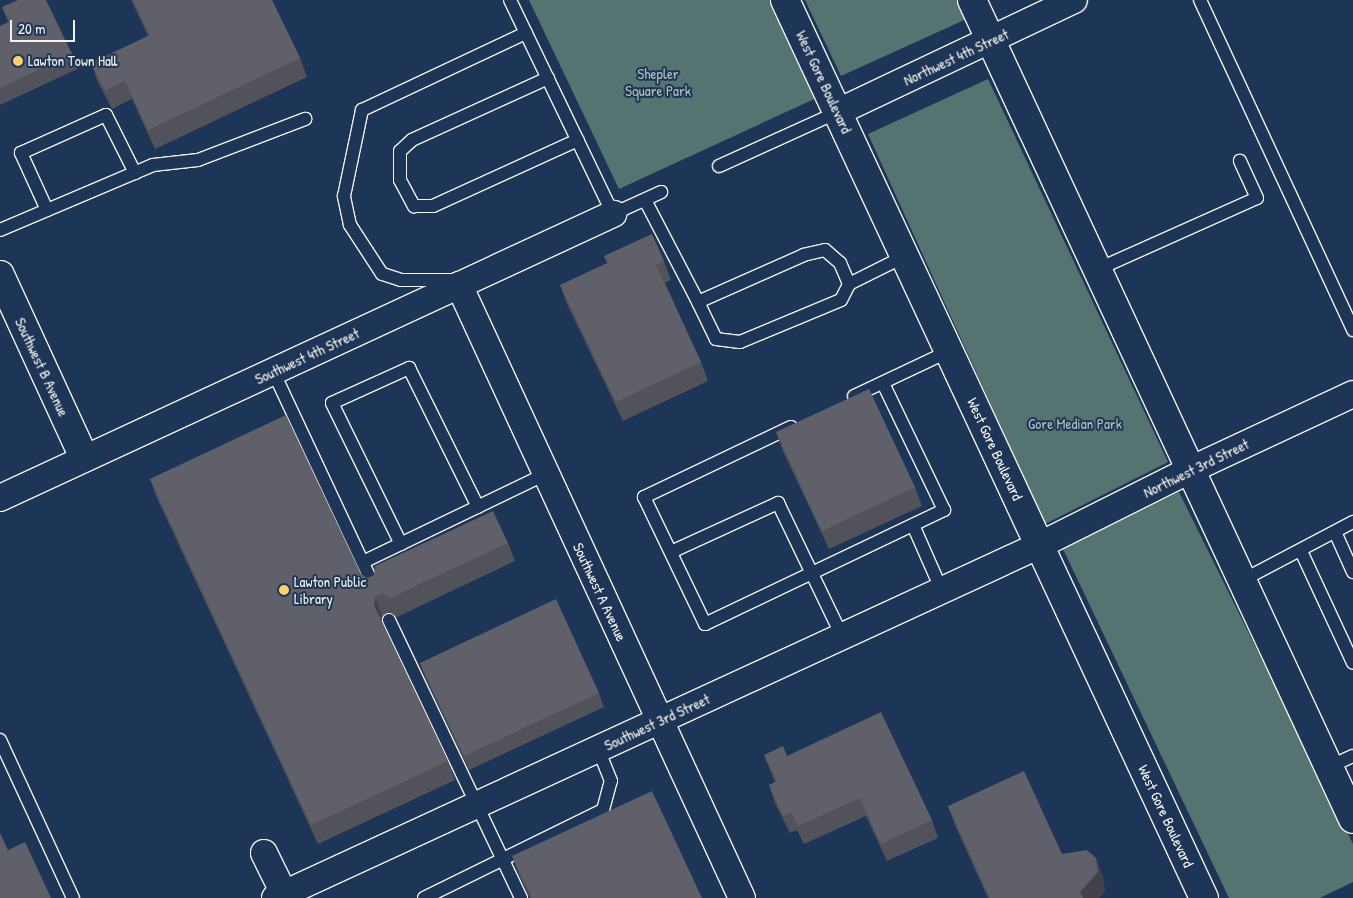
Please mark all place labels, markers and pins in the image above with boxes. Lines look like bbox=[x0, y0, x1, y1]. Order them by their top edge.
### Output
place label: Lawton Town Hall bbox=[28, 52, 117, 70]
marker: Lawton Town Hall bbox=[12, 55, 24, 67]
place label: Lawton Public Library bbox=[294, 572, 366, 607]
marker: Lawton Public Library bbox=[278, 584, 290, 596]

